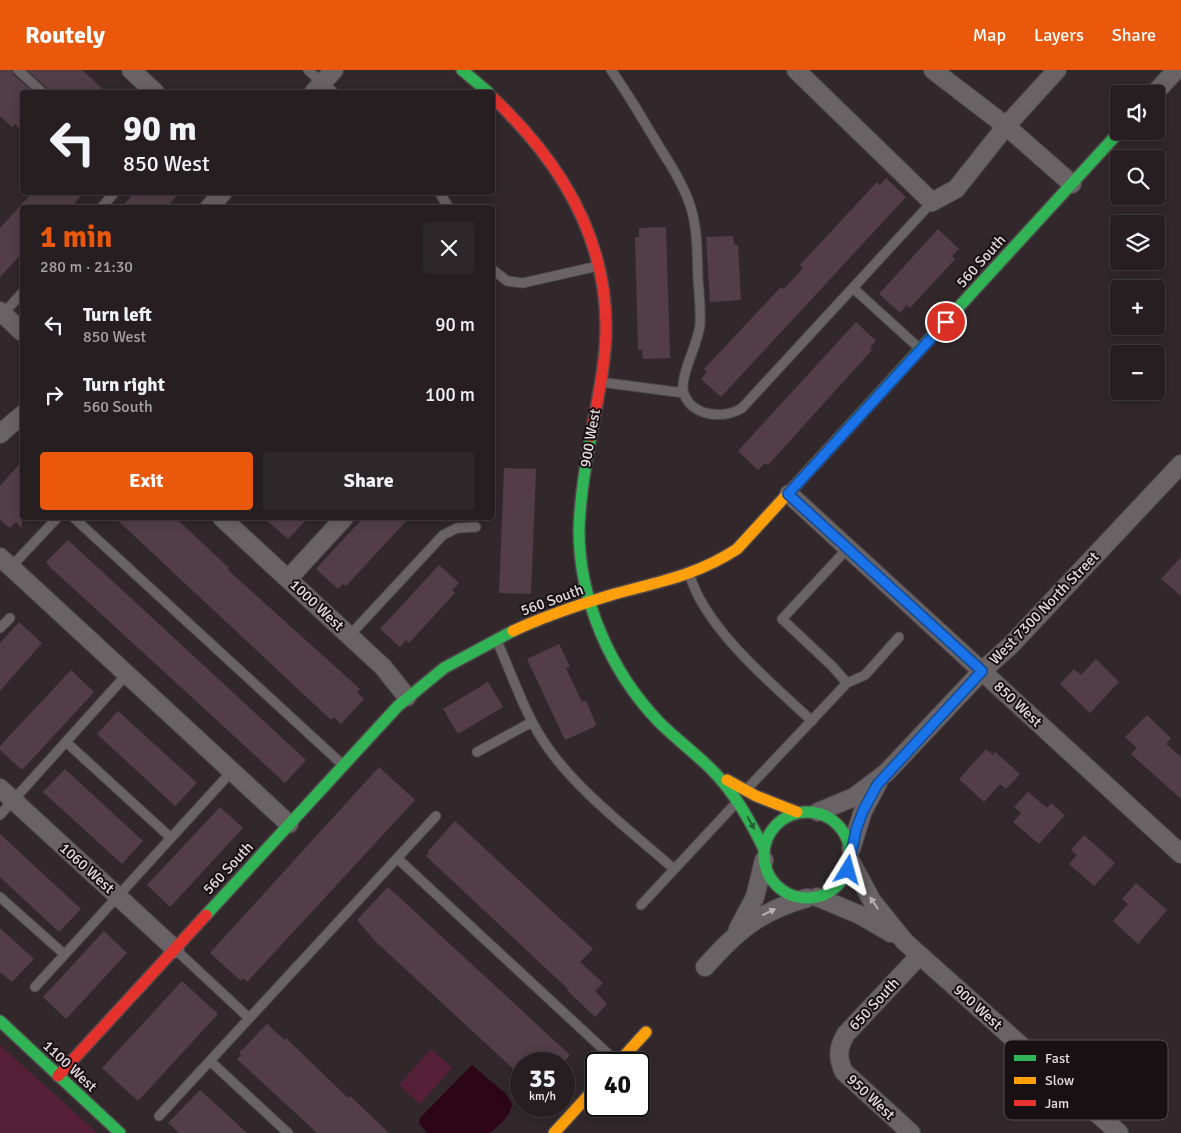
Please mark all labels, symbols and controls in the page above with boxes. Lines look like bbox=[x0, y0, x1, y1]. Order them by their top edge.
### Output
text: Routely bbox=[25, 20, 105, 50]
text: Map bbox=[973, 24, 1006, 46]
text: Layers bbox=[1034, 24, 1084, 46]
text: Share bbox=[1112, 24, 1156, 46]
map controls bbox=[1110, 85, 1165, 400]
button: sound bbox=[1110, 85, 1165, 140]
text: 90 m bbox=[123, 107, 197, 150]
icon: left bbox=[40, 110, 105, 175]
text: 850 West bbox=[123, 150, 210, 177]
button: search bbox=[1110, 150, 1165, 205]
button: layers bbox=[1110, 215, 1165, 270]
text: 1 min bbox=[40, 219, 112, 256]
button: close bbox=[423, 222, 475, 274]
street label: 560 South bbox=[952, 231, 1010, 291]
text: 280 m · 21:30 bbox=[40, 257, 133, 277]
button: + bbox=[1110, 280, 1165, 335]
pin bbox=[925, 301, 967, 343]
text: Turn left bbox=[83, 303, 152, 327]
icon: arrive bbox=[932, 308, 960, 336]
icon: left bbox=[40, 311, 68, 339]
text: 90 m bbox=[435, 313, 475, 337]
text: 850 West bbox=[83, 327, 146, 347]
button: − bbox=[1110, 345, 1165, 400]
text: Turn right bbox=[83, 373, 165, 397]
icon: right bbox=[40, 381, 68, 409]
text: 100 m bbox=[425, 383, 475, 407]
text: 560 South bbox=[83, 397, 153, 417]
street label: 900 West bbox=[576, 407, 604, 469]
button: Exit bbox=[40, 452, 253, 510]
button: Share bbox=[263, 452, 475, 510]
street label: West 7300 North Street bbox=[985, 548, 1103, 668]
street label: 1000 West bbox=[286, 576, 348, 634]
street label: 560 South bbox=[518, 580, 586, 620]
street label: 850 West bbox=[990, 677, 1046, 731]
one-way arrow bbox=[747, 816, 756, 829]
street label: 560 South bbox=[199, 838, 257, 898]
street label: 1060 West bbox=[56, 839, 118, 897]
position arrow bbox=[821, 843, 873, 895]
one-way arrow bbox=[869, 897, 879, 910]
one-way arrow bbox=[762, 907, 776, 915]
street label: 650 South bbox=[845, 974, 903, 1034]
street label: 900 West bbox=[950, 981, 1006, 1033]
street label: 1100 West bbox=[39, 1037, 101, 1095]
legend bbox=[1004, 1040, 1168, 1120]
text: Fast bbox=[1045, 1050, 1070, 1067]
speed limit sign: 40 bbox=[585, 1052, 650, 1117]
text: 35 bbox=[529, 1063, 556, 1094]
street label: 950 West bbox=[843, 1070, 899, 1124]
text: Slow bbox=[1045, 1072, 1074, 1089]
text: km/h bbox=[529, 1089, 556, 1104]
text: Jam bbox=[1045, 1095, 1069, 1112]

